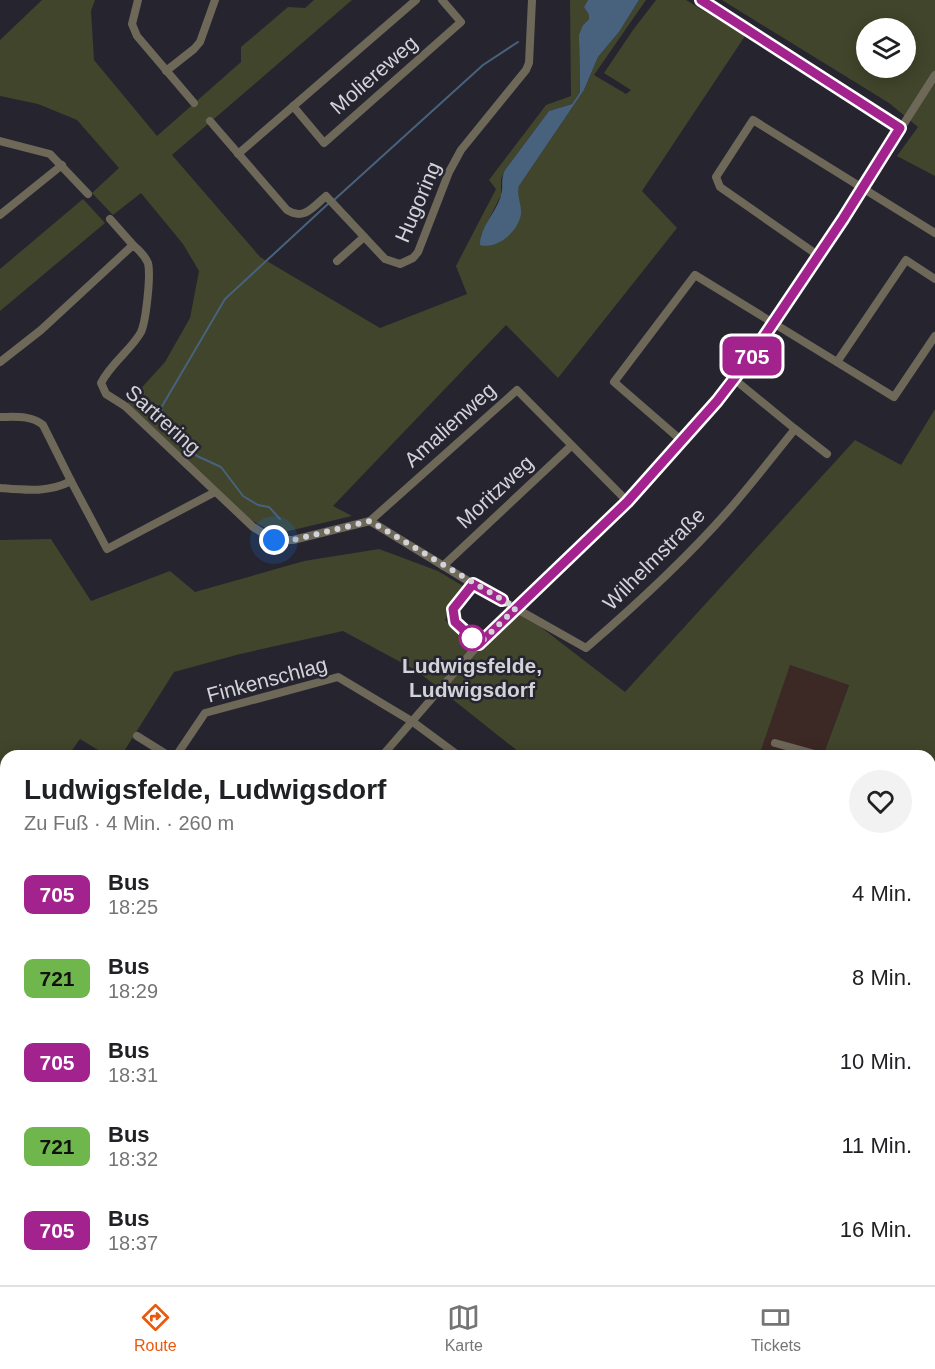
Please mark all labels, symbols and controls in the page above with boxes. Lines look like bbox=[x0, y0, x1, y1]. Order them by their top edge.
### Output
map controls bbox=[856, 18, 916, 78]
button: layers bbox=[856, 18, 916, 78]
street label: Moliereweg bbox=[326, 31, 422, 119]
street label: Hugoring bbox=[390, 158, 445, 246]
line badge: 705 bbox=[718, 336, 786, 376]
text: 705 bbox=[734, 345, 770, 368]
street label: Amalienweg bbox=[399, 378, 500, 471]
street label: Sartrering bbox=[121, 380, 205, 459]
street label: Moritzweg bbox=[452, 451, 537, 533]
street label: Wilhelmstraße bbox=[598, 503, 709, 614]
your location bbox=[259, 525, 289, 555]
marker: Ludwigsfelde, Ludwigsdorf bbox=[459, 625, 485, 651]
street label: Finkenschlag bbox=[204, 652, 330, 707]
place label: Ludwigsfelde, Ludwigsdorf bbox=[402, 654, 542, 701]
button: heart bbox=[849, 770, 912, 833]
text: Ludwigsfelde, Ludwigsdorf bbox=[24, 774, 386, 805]
text: Zu Fuß · 4 Min. · 260 m bbox=[24, 812, 234, 834]
text: Bus bbox=[108, 870, 150, 895]
text: 4 Min. bbox=[852, 881, 912, 906]
text: 705 bbox=[39, 883, 75, 906]
text: 18:25 bbox=[108, 896, 158, 918]
text: Bus bbox=[108, 954, 150, 979]
text: 8 Min. bbox=[852, 965, 912, 990]
text: 721 bbox=[39, 967, 75, 990]
text: 18:29 bbox=[108, 980, 158, 1002]
text: Bus bbox=[108, 1038, 150, 1063]
text: 10 Min. bbox=[840, 1049, 912, 1074]
text: 705 bbox=[39, 1051, 75, 1074]
text: 18:31 bbox=[108, 1064, 158, 1086]
text: Bus bbox=[108, 1122, 150, 1147]
text: 11 Min. bbox=[841, 1133, 912, 1158]
text: 721 bbox=[39, 1135, 75, 1158]
text: 18:32 bbox=[108, 1148, 158, 1170]
text: Bus bbox=[108, 1206, 150, 1231]
text: 16 Min. bbox=[840, 1217, 912, 1242]
text: 705 bbox=[39, 1219, 75, 1242]
text: 18:37 bbox=[108, 1232, 158, 1254]
tab: Route bbox=[134, 1301, 177, 1355]
tab: Karte bbox=[445, 1301, 483, 1355]
tab: Tickets bbox=[751, 1301, 801, 1355]

